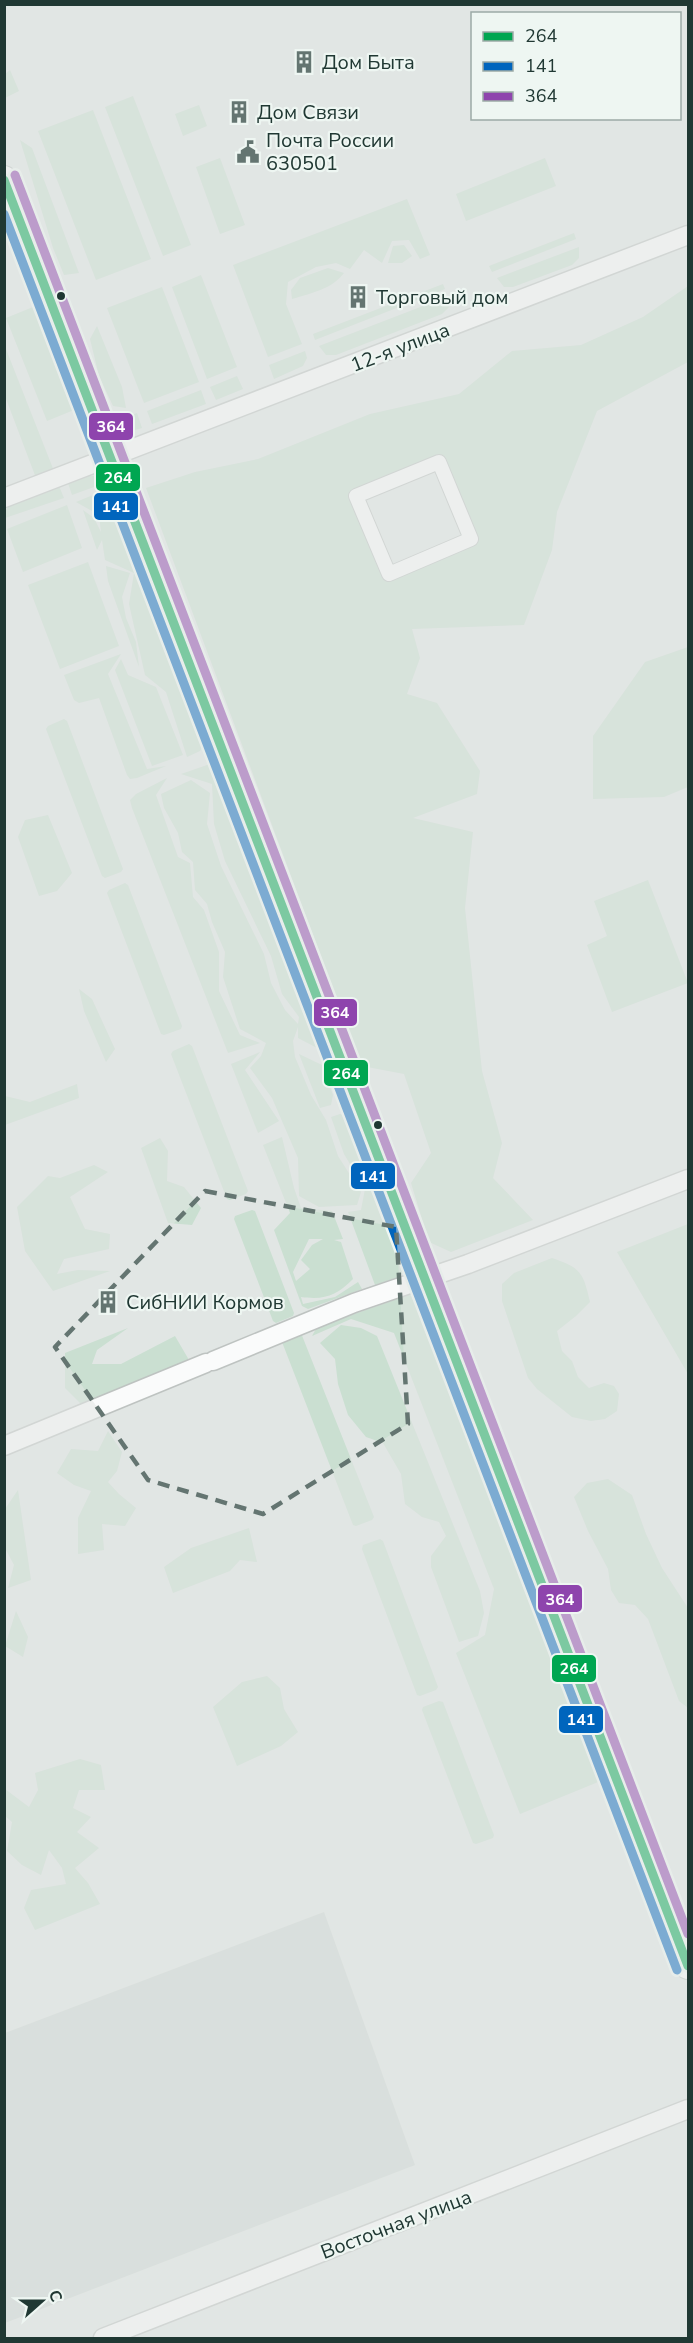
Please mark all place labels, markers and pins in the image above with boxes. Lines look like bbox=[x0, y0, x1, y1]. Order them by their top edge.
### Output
building icon: Дом Быта bbox=[291, 49, 317, 75]
place label: Дом Быта bbox=[322, 49, 415, 76]
building icon: Дом Связи bbox=[226, 99, 252, 125]
place label: Дом Связи bbox=[257, 99, 359, 126]
place label: Почта России 630501 bbox=[266, 127, 394, 177]
public building icon: Почта России 630501 bbox=[235, 139, 261, 165]
building icon: Торговый дом bbox=[345, 284, 371, 310]
place label: Торговый дом bbox=[376, 284, 508, 311]
unlabelled marker bbox=[55, 290, 67, 302]
unlabelled marker bbox=[372, 1119, 384, 1131]
building icon: СибНИИ Кормов bbox=[95, 1289, 121, 1315]
place label: СибНИИ Кормов bbox=[126, 1289, 284, 1316]

